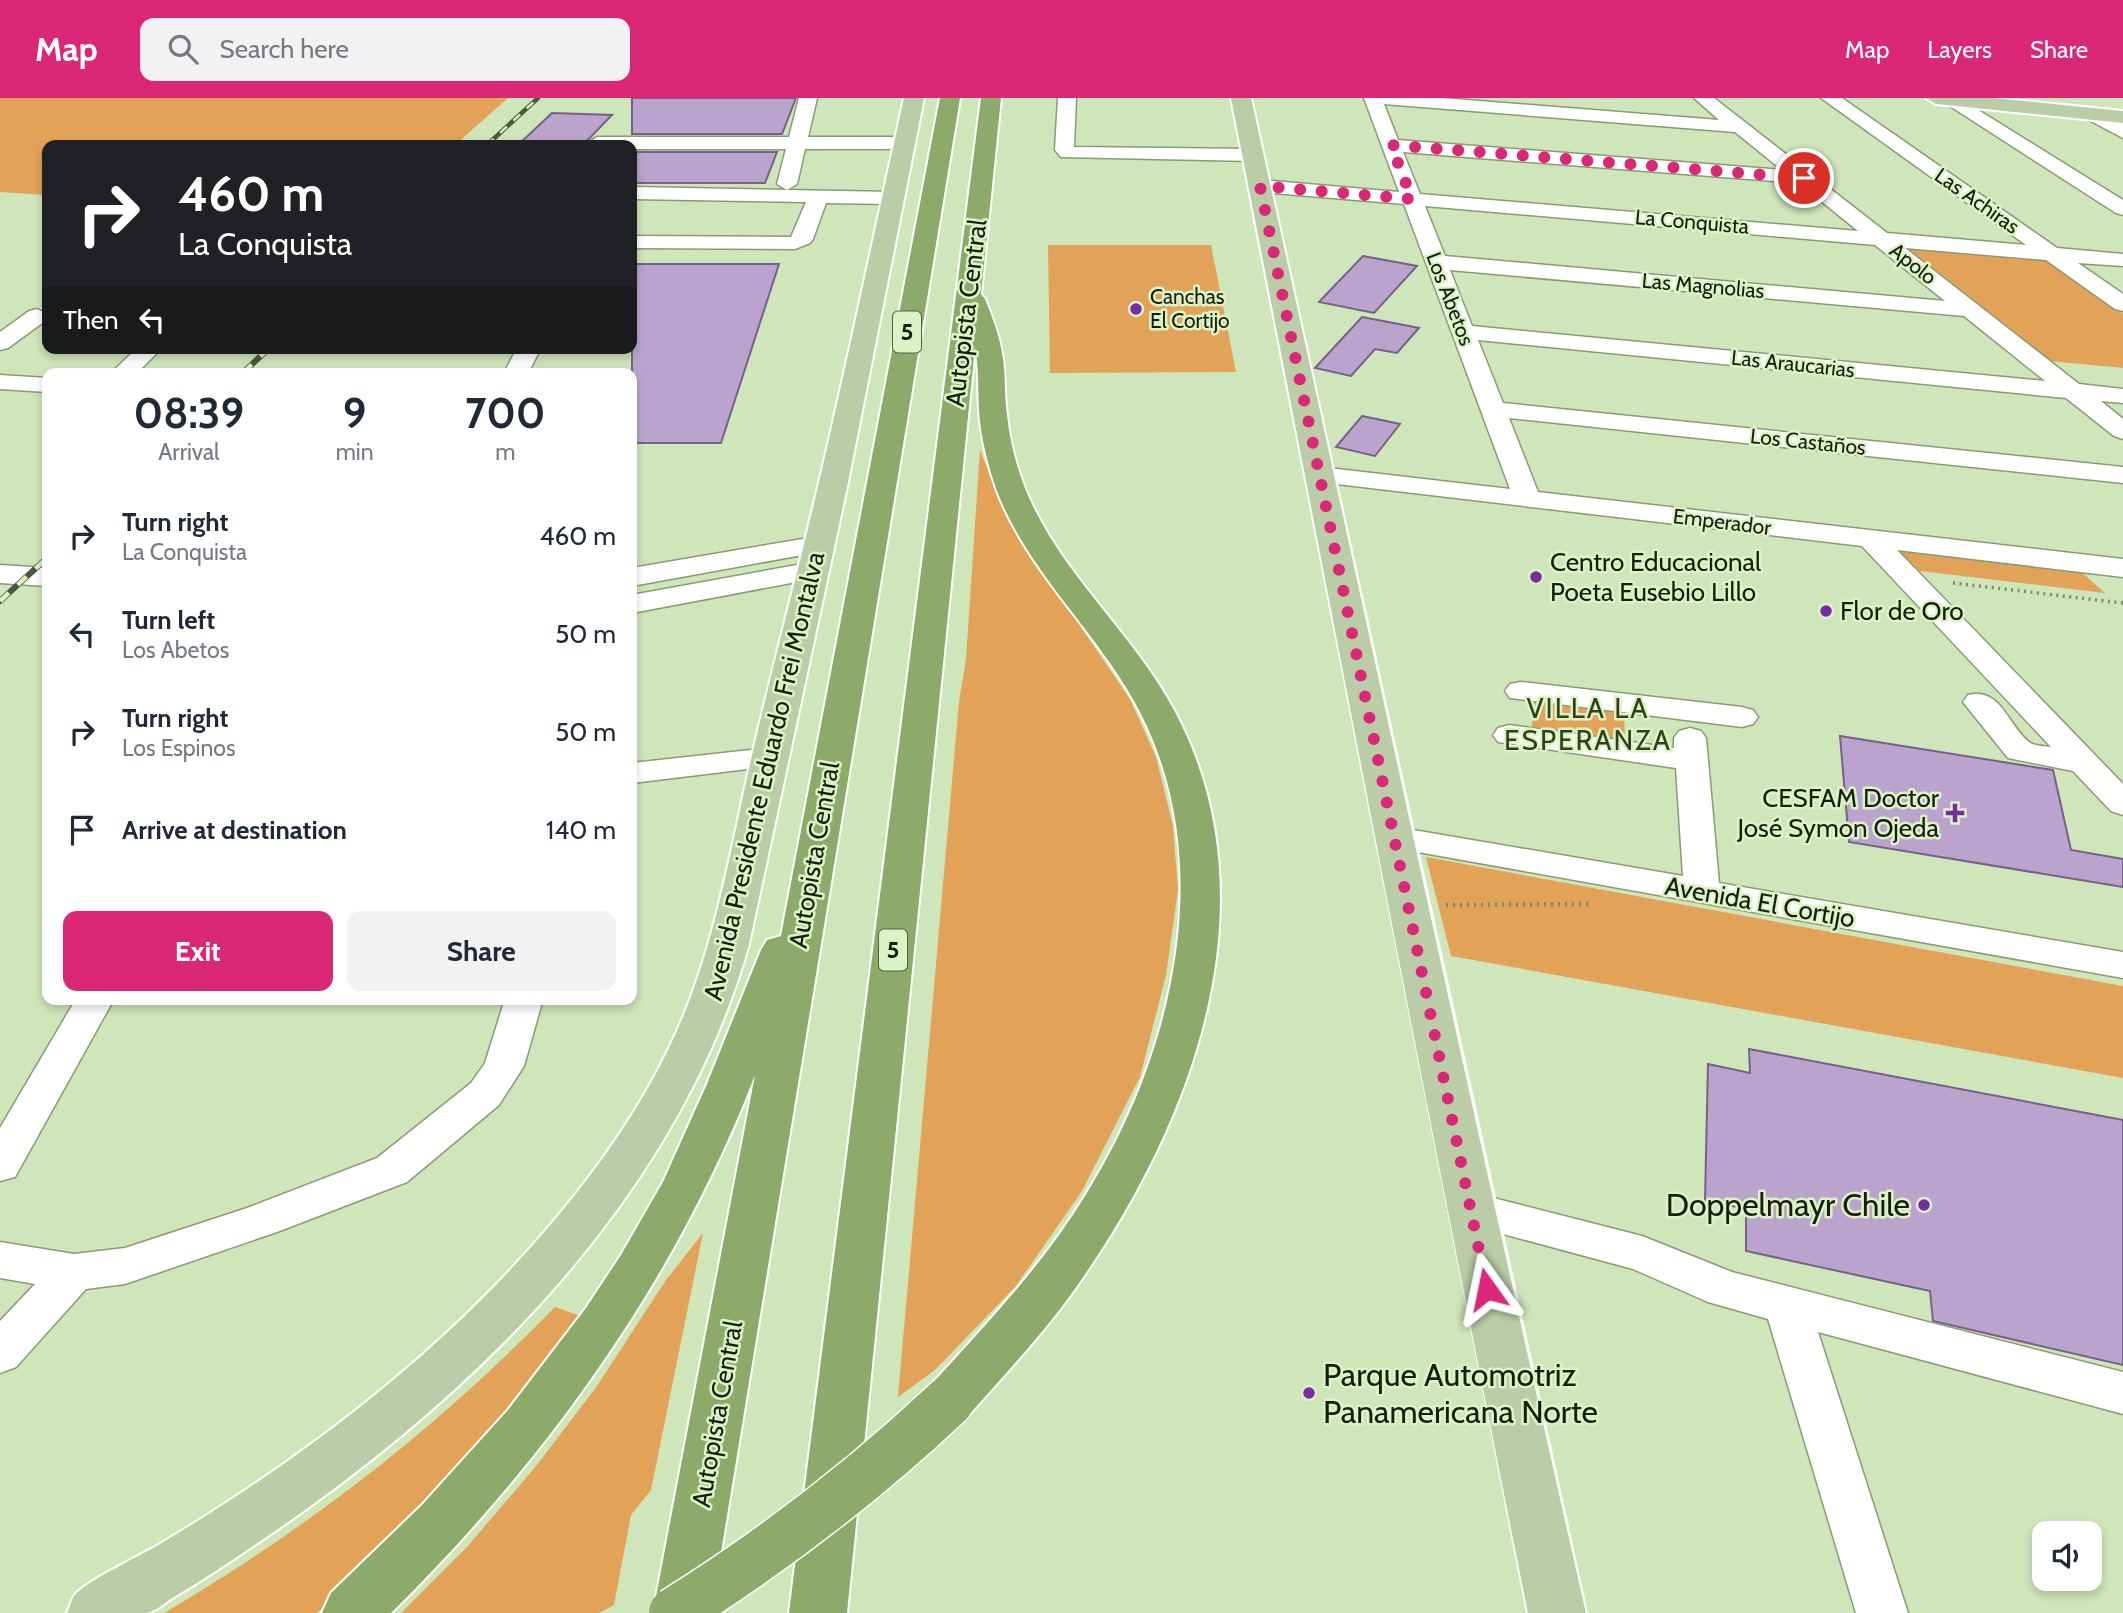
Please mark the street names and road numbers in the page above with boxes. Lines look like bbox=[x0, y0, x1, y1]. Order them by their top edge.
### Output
street label: Las Achiras bbox=[1930, 162, 2025, 239]
street label: La Conquista bbox=[1634, 204, 1750, 239]
street label: Autopista Central bbox=[939, 217, 993, 409]
street label: Apolo bbox=[1885, 238, 1942, 290]
street label: Los Abetos bbox=[1421, 249, 1480, 349]
street label: Las Magnolias bbox=[1641, 268, 1766, 303]
road number: 5 bbox=[893, 312, 921, 353]
street label: Las Araucarias bbox=[1730, 345, 1856, 382]
street label: Los Castaños bbox=[1749, 423, 1867, 460]
street label: Emperador bbox=[1672, 503, 1773, 540]
street label: Avenida Presidente Eduardo Frei Montalva bbox=[697, 548, 831, 1003]
street label: Autopista Central bbox=[782, 759, 846, 951]
street label: Avenida El Cortijo bbox=[1662, 870, 1858, 934]
road number: 5 bbox=[879, 930, 907, 970]
street label: Autopista Central bbox=[685, 1318, 749, 1510]

